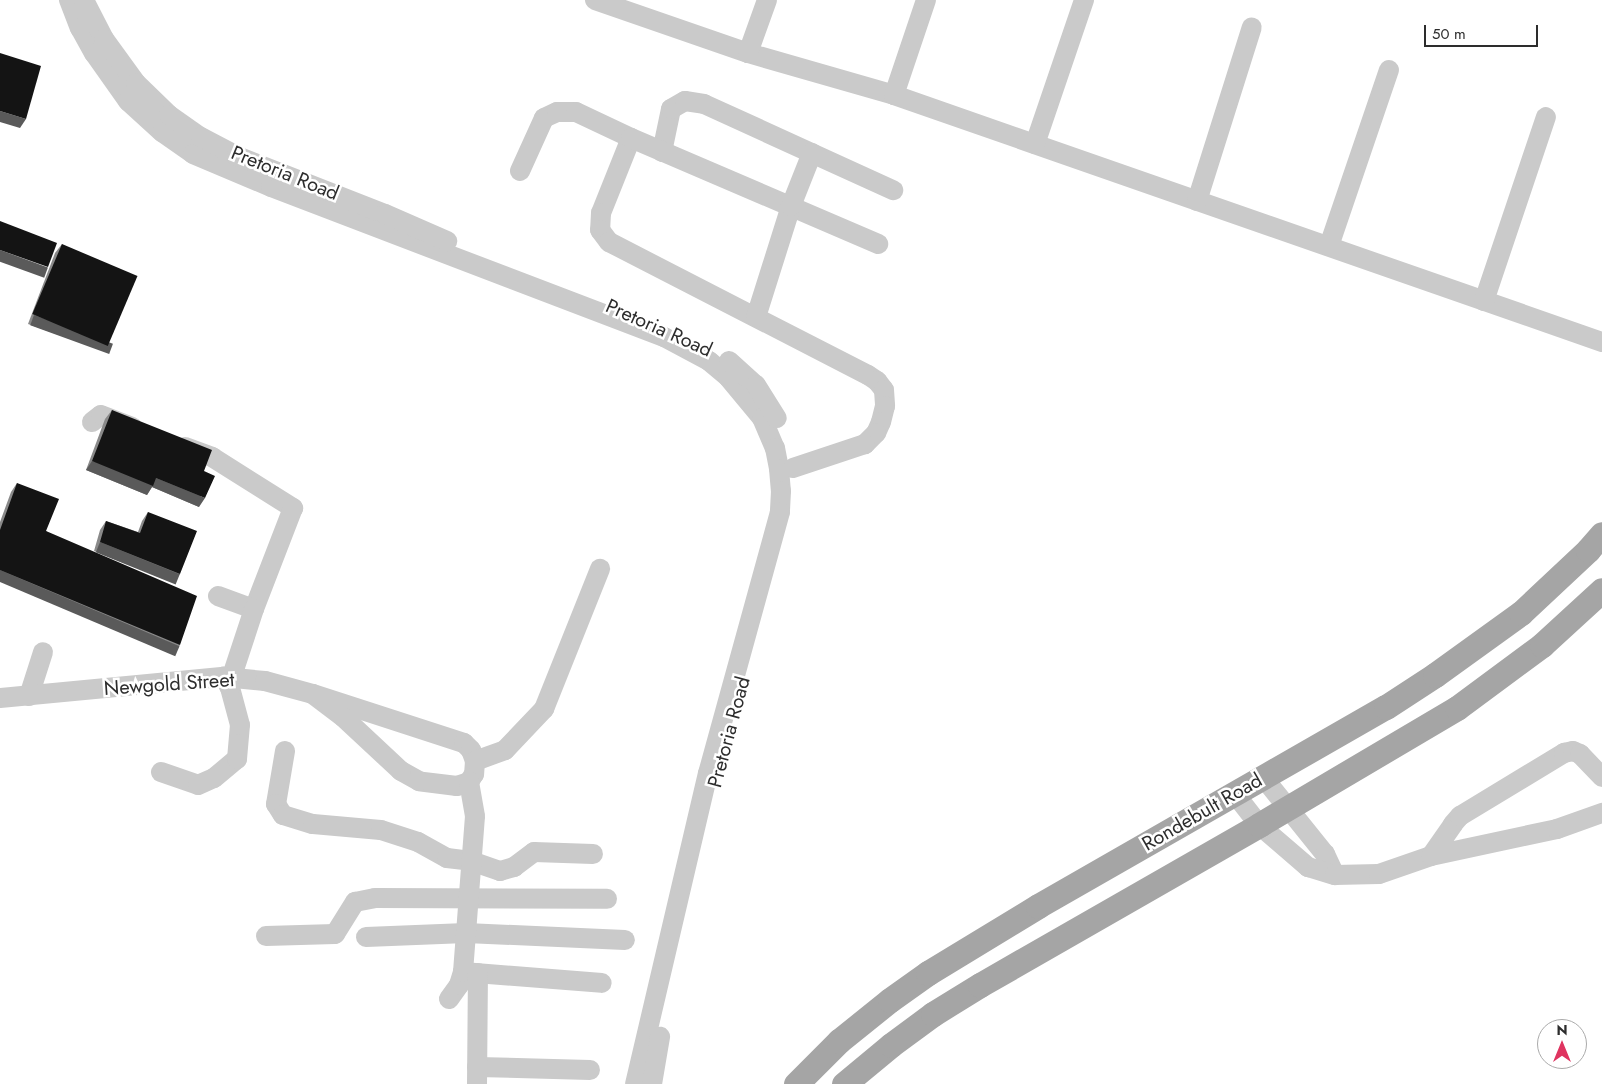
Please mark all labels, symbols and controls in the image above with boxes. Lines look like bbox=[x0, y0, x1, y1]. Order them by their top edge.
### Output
scale bar bbox=[1427, 15, 1541, 47]
text: 50 m bbox=[1432, 23, 1466, 45]
street label: Pretoria Road bbox=[228, 141, 342, 205]
street label: Pretoria Road bbox=[602, 294, 716, 362]
street label: Newgold Street bbox=[103, 667, 235, 701]
street label: Pretoria Road bbox=[703, 674, 755, 790]
street label: Rondebult Road bbox=[1138, 768, 1266, 856]
north arrow bbox=[1537, 1019, 1587, 1069]
text: N bbox=[1556, 1020, 1568, 1040]

